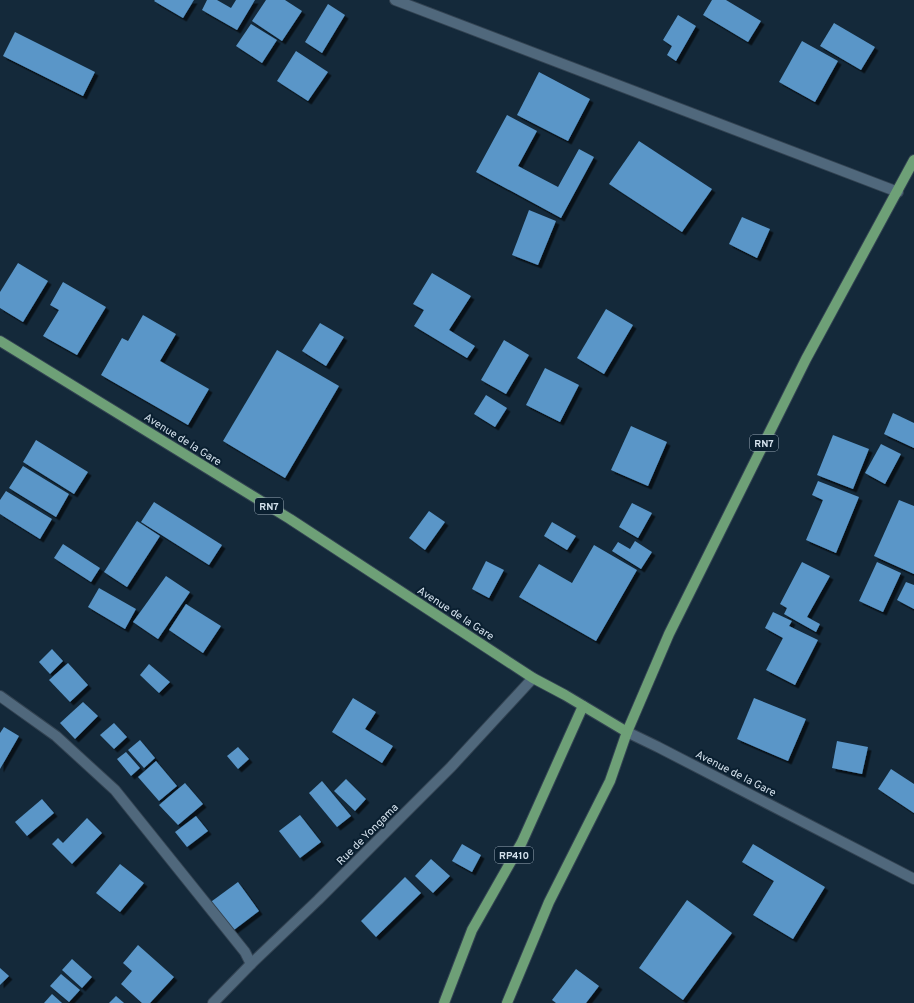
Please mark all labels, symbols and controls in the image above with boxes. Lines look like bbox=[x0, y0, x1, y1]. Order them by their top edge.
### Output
street label: Avenue de la Gare bbox=[141, 410, 224, 469]
road number: RN7 bbox=[750, 435, 778, 451]
road number: RN7 bbox=[255, 498, 283, 514]
street label: Avenue de la Gare bbox=[414, 584, 497, 644]
street label: Avenue de la Gare bbox=[693, 748, 778, 800]
street label: Rue de Yongama bbox=[334, 801, 402, 869]
road number: RP410 bbox=[495, 847, 533, 863]

